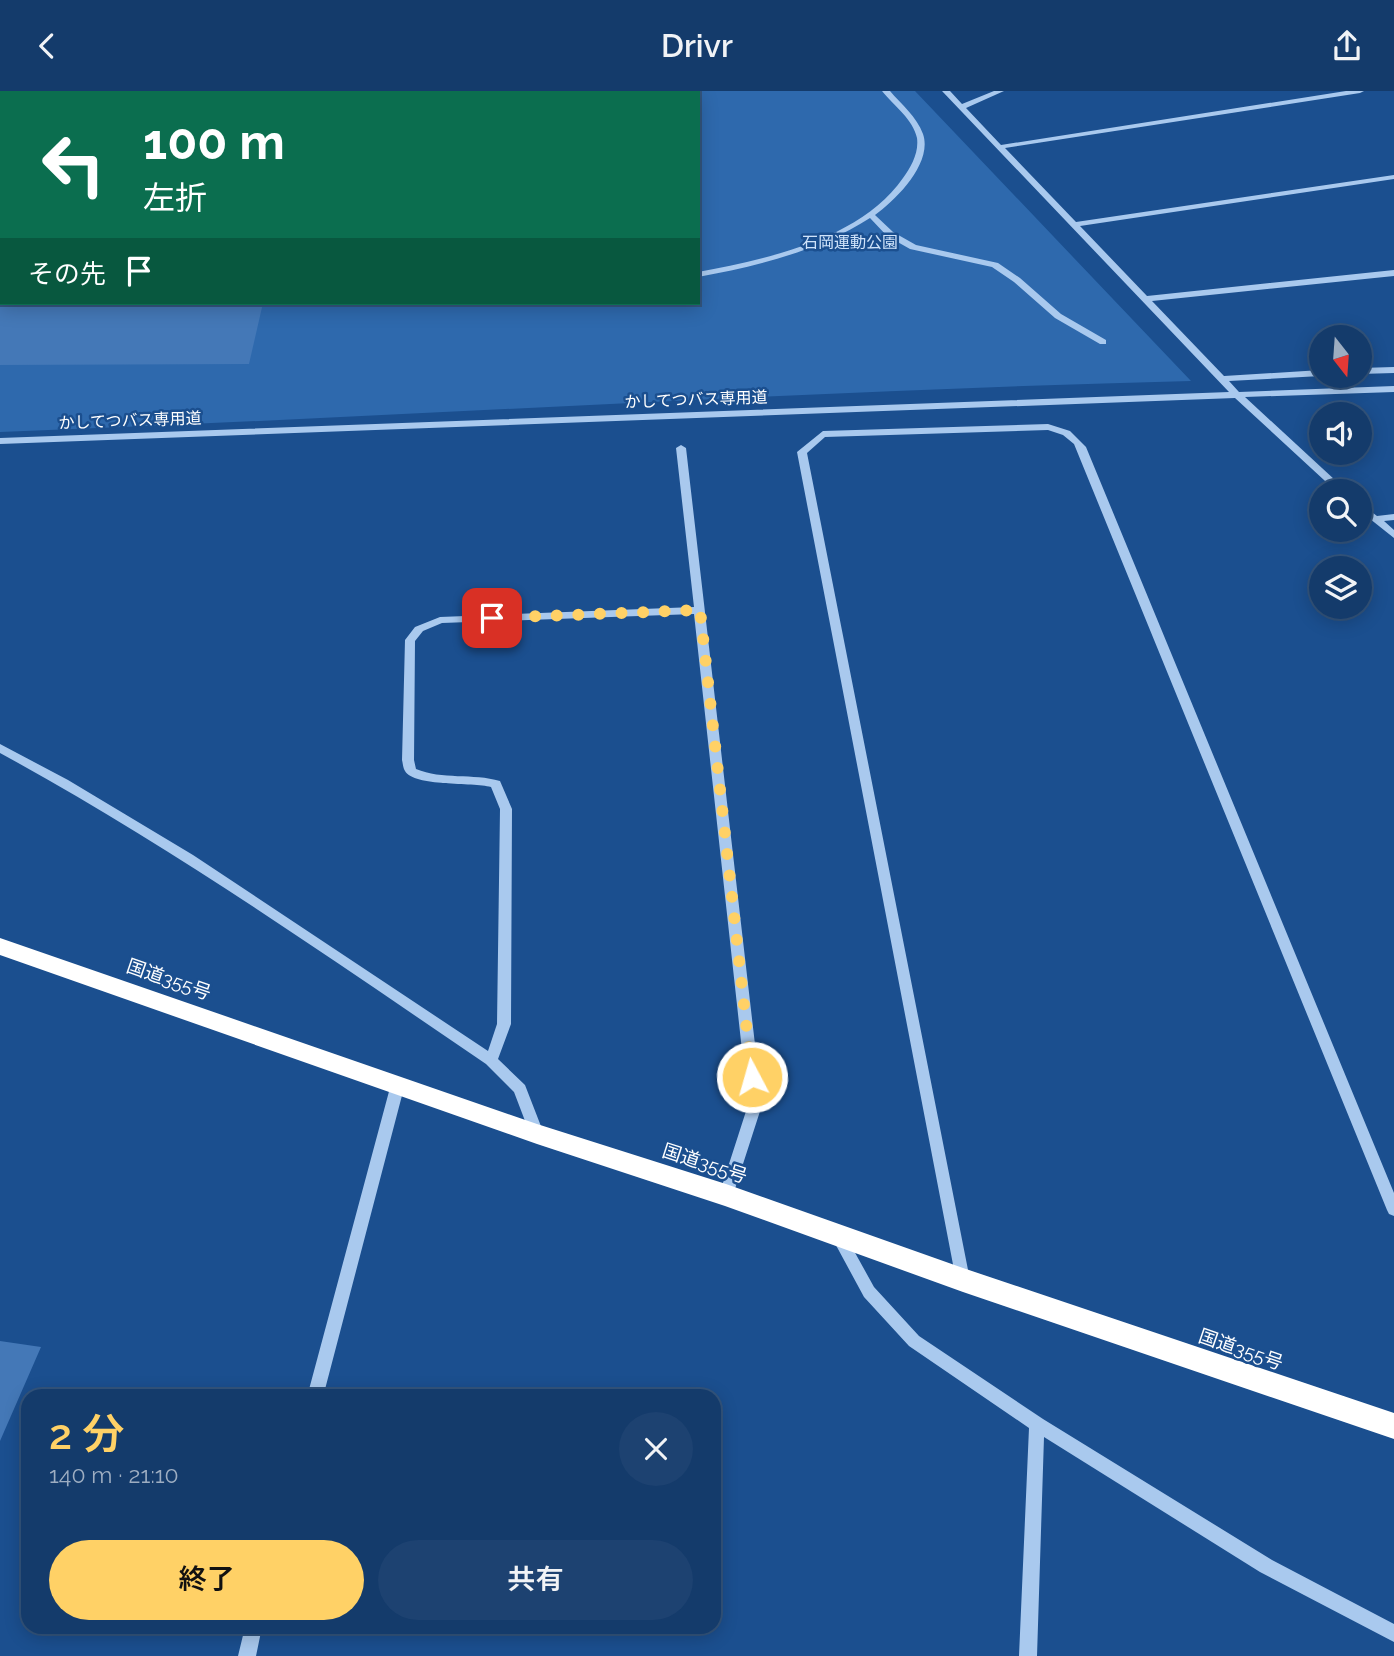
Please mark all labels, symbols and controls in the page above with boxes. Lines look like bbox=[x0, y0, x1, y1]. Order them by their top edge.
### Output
icon: back bbox=[28, 27, 66, 65]
text: Drivr bbox=[661, 27, 733, 64]
icon: share bbox=[1328, 27, 1366, 65]
text: 100 m bbox=[143, 113, 285, 170]
icon: left bbox=[28, 119, 119, 210]
text: 左折 bbox=[143, 179, 207, 216]
park label: 石岡運動公園 bbox=[802, 233, 898, 252]
icon: arrive bbox=[120, 252, 158, 290]
text: その先 bbox=[28, 259, 106, 289]
north arrow bbox=[1309, 325, 1372, 389]
map controls bbox=[1309, 325, 1372, 619]
street label: かしてつバス専用道 bbox=[624, 388, 768, 411]
button: sound bbox=[1309, 402, 1372, 465]
street label: かしてつバス専用道 bbox=[58, 409, 202, 432]
button: search bbox=[1309, 479, 1372, 542]
button: layers bbox=[1309, 556, 1372, 619]
pin bbox=[462, 588, 522, 648]
icon: arrive bbox=[473, 599, 511, 637]
street label: 国道355号 bbox=[124, 954, 214, 1004]
position arrow bbox=[715, 1040, 789, 1114]
street label: 国道355号 bbox=[660, 1139, 750, 1187]
street label: 国道355号 bbox=[1196, 1324, 1286, 1374]
text: 2 分 bbox=[49, 1410, 124, 1459]
button: close bbox=[619, 1412, 693, 1486]
text: 140 m · 21:10 bbox=[49, 1461, 179, 1488]
button: 終了 bbox=[49, 1540, 364, 1620]
button: 共有 bbox=[378, 1540, 693, 1620]

